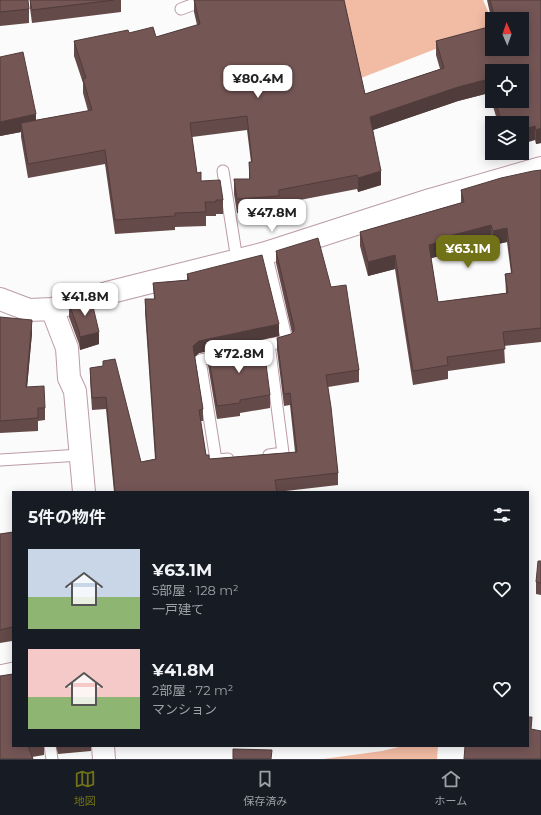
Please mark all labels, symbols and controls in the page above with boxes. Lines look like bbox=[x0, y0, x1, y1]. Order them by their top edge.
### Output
north arrow bbox=[485, 12, 529, 56]
map controls bbox=[485, 12, 529, 160]
button: locate bbox=[485, 64, 529, 108]
pin: ¥80.4M bbox=[225, 65, 291, 99]
text: ¥80.4M bbox=[232, 70, 284, 86]
button: layers bbox=[485, 116, 529, 160]
pin: ¥47.8M bbox=[239, 199, 305, 233]
text: ¥47.8M bbox=[247, 204, 297, 220]
pin: ¥63.1M bbox=[435, 235, 501, 269]
text: ¥63.1M bbox=[445, 240, 491, 256]
pin: ¥41.8M bbox=[52, 283, 118, 317]
text: ¥41.8M bbox=[61, 288, 109, 304]
pin: ¥72.8M bbox=[206, 340, 272, 374]
text: ¥72.8M bbox=[214, 345, 264, 361]
icon: filters bbox=[491, 504, 513, 526]
text: 5件の物件 bbox=[28, 507, 106, 527]
text: ¥63.1M bbox=[152, 560, 212, 580]
icon: home bbox=[60, 565, 108, 613]
icon: heart bbox=[491, 578, 513, 600]
text: 5部屋 · 128 m² bbox=[152, 582, 239, 598]
text: 一戸建て bbox=[152, 601, 204, 617]
text: ¥41.8M bbox=[152, 660, 214, 680]
icon: home bbox=[60, 665, 108, 713]
icon: heart bbox=[491, 678, 513, 700]
text: 2部屋 · 72 m² bbox=[152, 682, 233, 698]
text: マンション bbox=[152, 701, 217, 717]
tab: 地図 bbox=[74, 768, 96, 808]
tab: 保存済み bbox=[243, 768, 287, 808]
tab: ホーム bbox=[435, 768, 467, 808]

